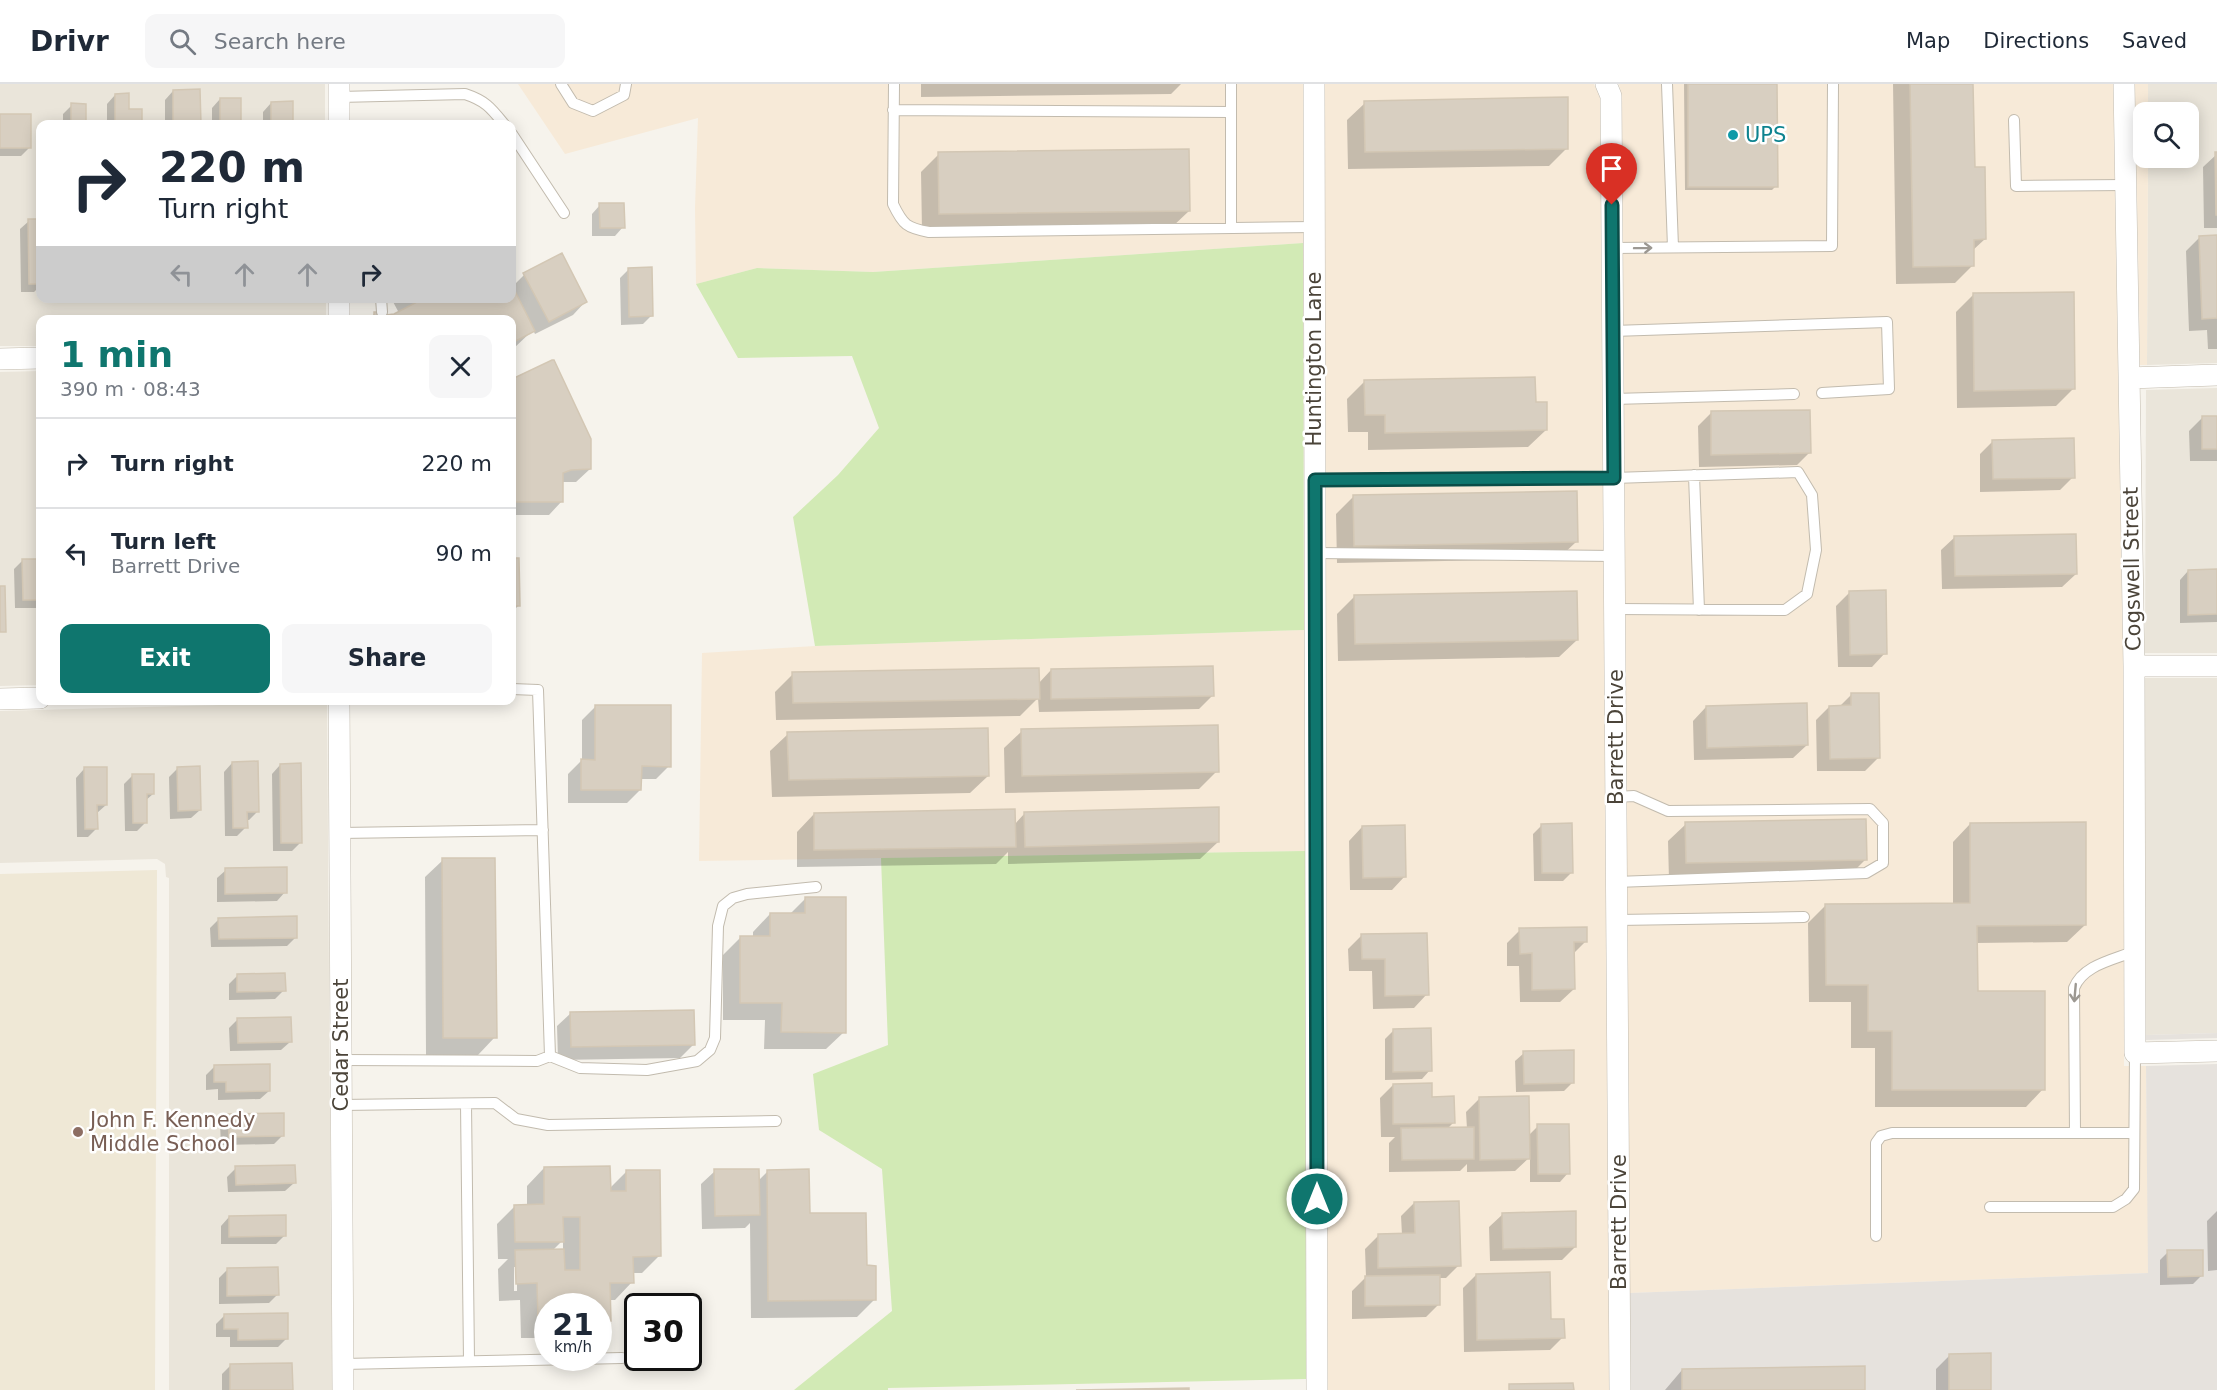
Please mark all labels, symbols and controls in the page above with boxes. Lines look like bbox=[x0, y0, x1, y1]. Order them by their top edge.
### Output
search box bbox=[145, 14, 565, 68]
text: Drivr bbox=[30, 25, 109, 58]
icon: search bbox=[166, 25, 199, 58]
text: Search here bbox=[214, 29, 346, 54]
text: Map bbox=[1906, 29, 1950, 53]
text: Directions bbox=[1983, 29, 2089, 53]
text: Saved bbox=[2122, 29, 2187, 53]
map controls bbox=[2133, 102, 2199, 168]
button: search bbox=[2133, 102, 2199, 168]
place label: UPS bbox=[1745, 123, 1786, 147]
marker: UPS bbox=[1726, 128, 1740, 142]
text: 220 m bbox=[159, 143, 305, 192]
pin bbox=[1586, 143, 1637, 205]
icon: right bbox=[60, 144, 138, 222]
icon: arrive bbox=[1595, 152, 1628, 185]
text: Turn right bbox=[159, 193, 288, 224]
one-way arrow bbox=[1632, 242, 1652, 253]
icon: left bbox=[165, 258, 198, 291]
icon: ahead bbox=[228, 258, 261, 291]
icon: ahead bbox=[291, 258, 324, 291]
icon: right bbox=[354, 258, 387, 291]
street label: Huntington Lane bbox=[1302, 272, 1326, 446]
text: 1 min bbox=[60, 334, 173, 375]
button: close bbox=[429, 335, 492, 398]
text: 390 m · 08:43 bbox=[60, 377, 201, 401]
icon: right bbox=[60, 447, 93, 480]
text: Turn right bbox=[111, 451, 234, 476]
text: 220 m bbox=[422, 451, 492, 476]
street label: Cogswell Street bbox=[2119, 487, 2145, 651]
text: Turn left bbox=[111, 529, 216, 554]
icon: left bbox=[60, 537, 93, 570]
text: 90 m bbox=[436, 541, 492, 566]
text: Barrett Drive bbox=[111, 554, 240, 578]
button: Exit bbox=[60, 624, 270, 693]
button: Share bbox=[282, 624, 492, 693]
street label: Barrett Drive bbox=[1604, 669, 1628, 805]
street label: Cedar Street bbox=[329, 979, 353, 1111]
one-way arrow bbox=[2069, 983, 2080, 1003]
place label: John F. Kennedy Middle School bbox=[88, 1108, 255, 1156]
marker: John F. Kennedy Middle School bbox=[71, 1125, 85, 1139]
street label: Barrett Drive bbox=[1607, 1154, 1631, 1290]
position arrow bbox=[1285, 1167, 1349, 1231]
speed limit sign: 30 bbox=[624, 1293, 702, 1371]
text: 21 bbox=[552, 1307, 594, 1342]
text: km/h bbox=[554, 1338, 592, 1356]

